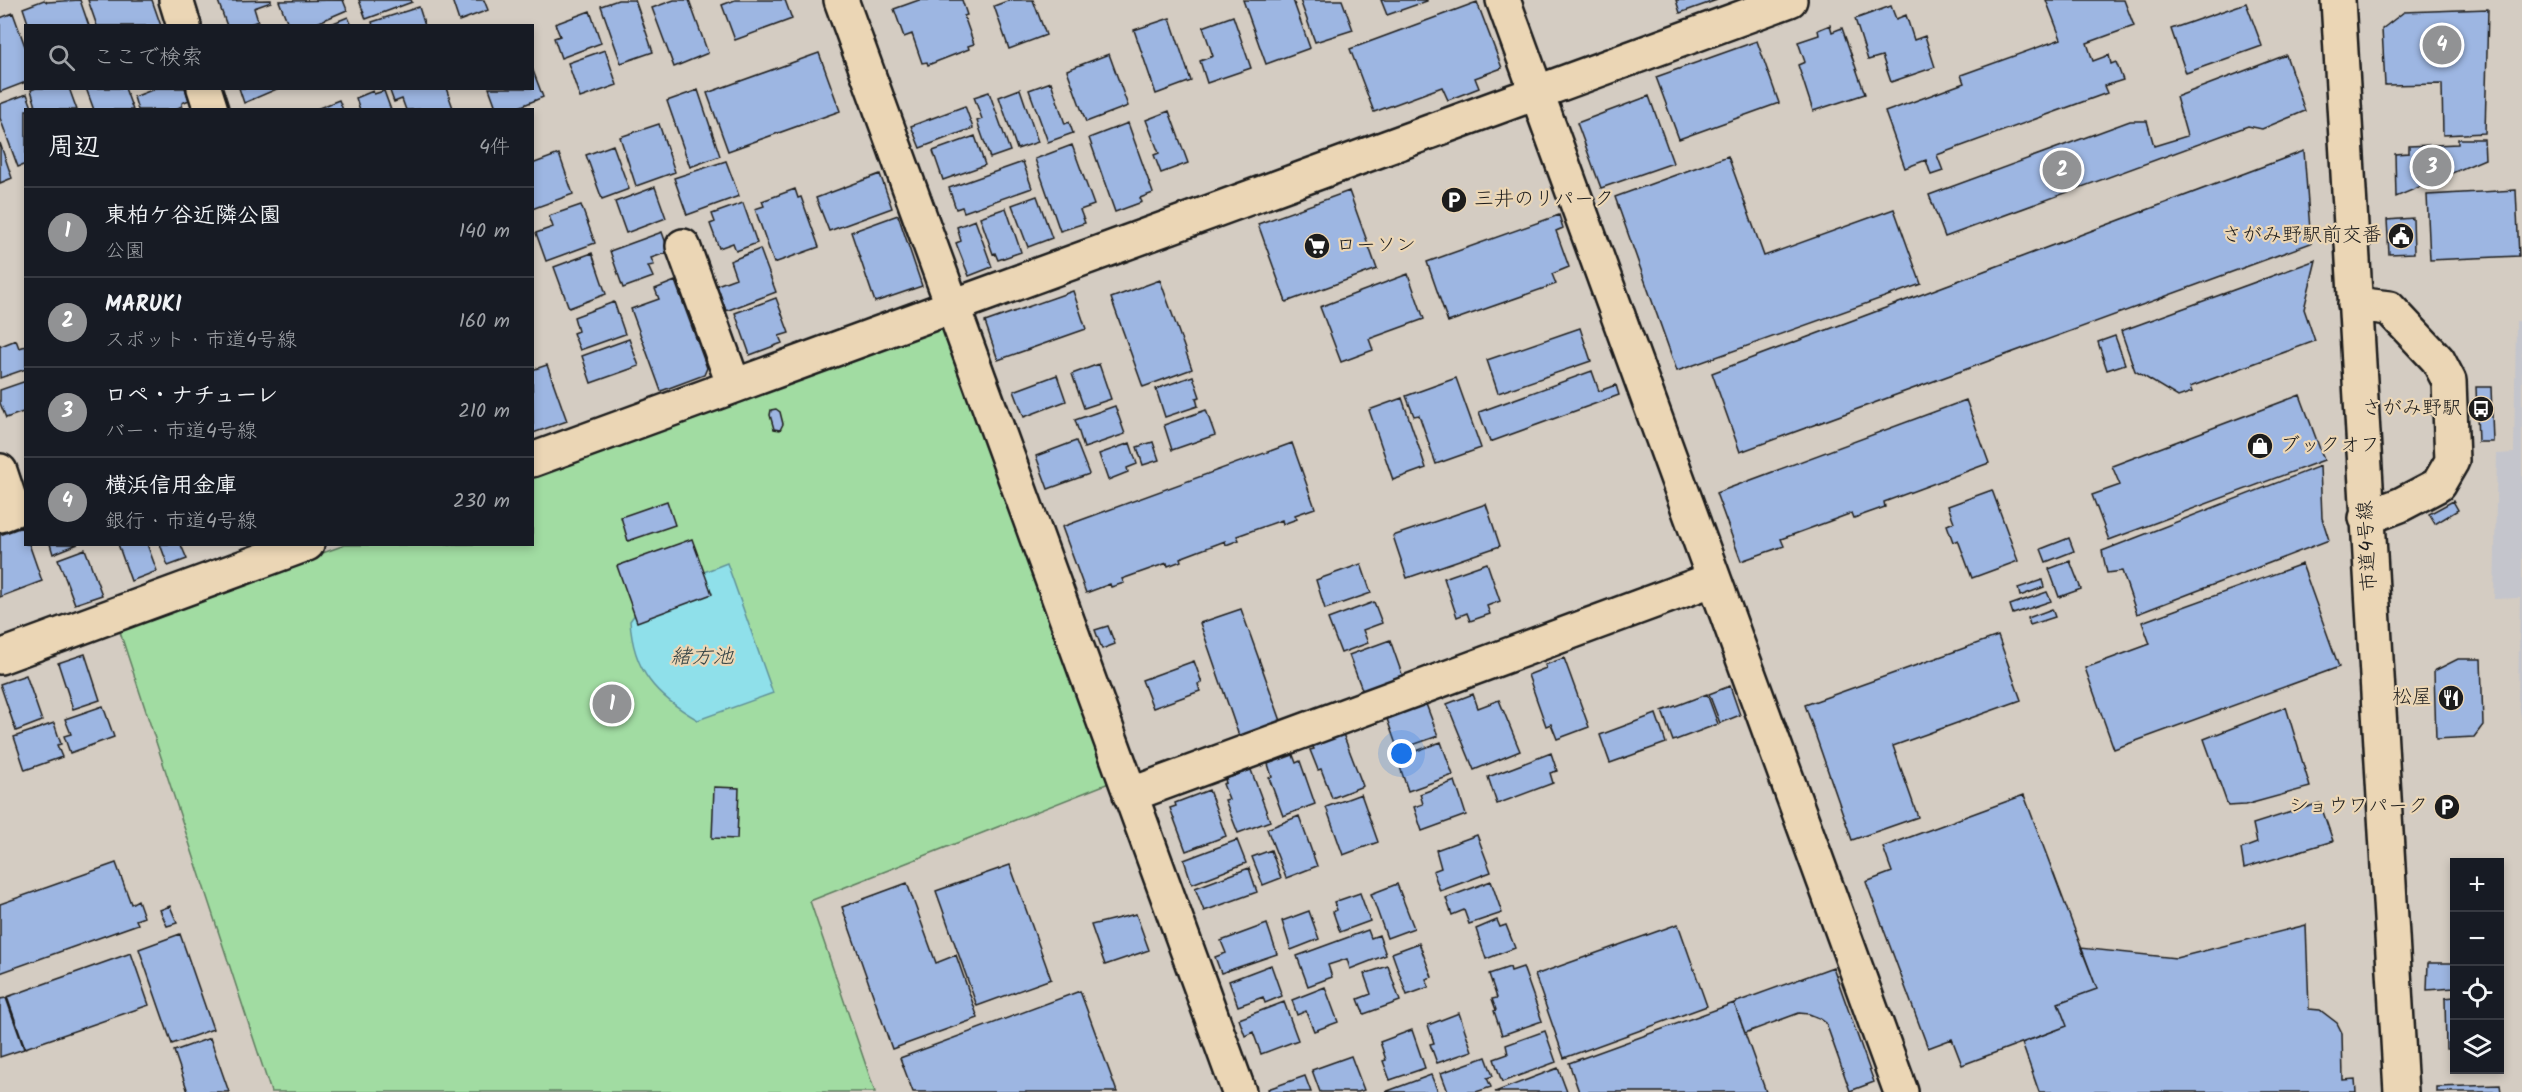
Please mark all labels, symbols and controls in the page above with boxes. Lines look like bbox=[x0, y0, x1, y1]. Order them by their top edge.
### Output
pin: 4 bbox=[2422, 22, 2462, 68]
search box bbox=[24, 24, 534, 90]
icon: search bbox=[45, 41, 78, 74]
text: ここで検索 bbox=[93, 41, 203, 76]
text: 周辺 bbox=[48, 127, 100, 169]
text: 4件 bbox=[479, 132, 510, 164]
pin: 3 bbox=[2412, 144, 2452, 190]
pin: 2 bbox=[2042, 148, 2082, 192]
place label: 三井のリパーク bbox=[1474, 184, 1614, 216]
parking icon: 三井のリパーク bbox=[1439, 185, 1469, 215]
text: 東柏ケ谷近隣公園 bbox=[105, 199, 281, 234]
text: 1 bbox=[64, 216, 71, 248]
text: 140 m bbox=[459, 216, 510, 248]
place label: さがみ野駅前交番 bbox=[2222, 220, 2382, 252]
public building icon: さがみ野駅前交番 bbox=[2386, 221, 2416, 251]
place label: ローソン bbox=[1336, 230, 1416, 262]
supermarket icon: ローソン bbox=[1302, 231, 1332, 261]
text: 公園 bbox=[105, 236, 145, 268]
text: MARUKI bbox=[105, 288, 182, 323]
text: 2 bbox=[62, 306, 73, 338]
text: 160 m bbox=[459, 306, 510, 338]
text: スポット · 市道4号線 bbox=[105, 325, 297, 357]
text: ロペ・ナチューレ bbox=[105, 379, 278, 414]
place label: さがみ野駅 bbox=[2362, 393, 2462, 425]
bus stop icon: さがみ野駅 bbox=[2466, 394, 2496, 424]
text: 3 bbox=[62, 396, 73, 428]
text: 210 m bbox=[458, 396, 510, 428]
text: バー · 市道4号線 bbox=[105, 416, 257, 448]
place label: ブックオフ bbox=[2280, 430, 2380, 462]
shop icon: ブックオフ bbox=[2245, 431, 2275, 461]
text: 横浜信用金庫 bbox=[105, 469, 237, 504]
text: 4 bbox=[62, 486, 73, 518]
text: 230 m bbox=[453, 486, 510, 518]
street label: 市道4号線 bbox=[2350, 500, 2386, 592]
text: 銀行 · 市道4号線 bbox=[105, 506, 257, 538]
water label: 緒方池 bbox=[671, 641, 734, 674]
pin: 1 bbox=[592, 682, 632, 726]
place label: 松屋 bbox=[2392, 682, 2432, 714]
restaurant icon: 松屋 bbox=[2436, 683, 2466, 713]
your location bbox=[1387, 739, 1416, 768]
place label: ショウワパーク bbox=[2289, 791, 2428, 823]
parking icon: ショウワパーク bbox=[2432, 792, 2462, 822]
map controls bbox=[2450, 858, 2504, 1074]
button: + bbox=[2450, 858, 2504, 912]
button: − bbox=[2450, 912, 2504, 966]
button: locate bbox=[2450, 966, 2504, 1020]
button: layers bbox=[2450, 1020, 2504, 1074]

